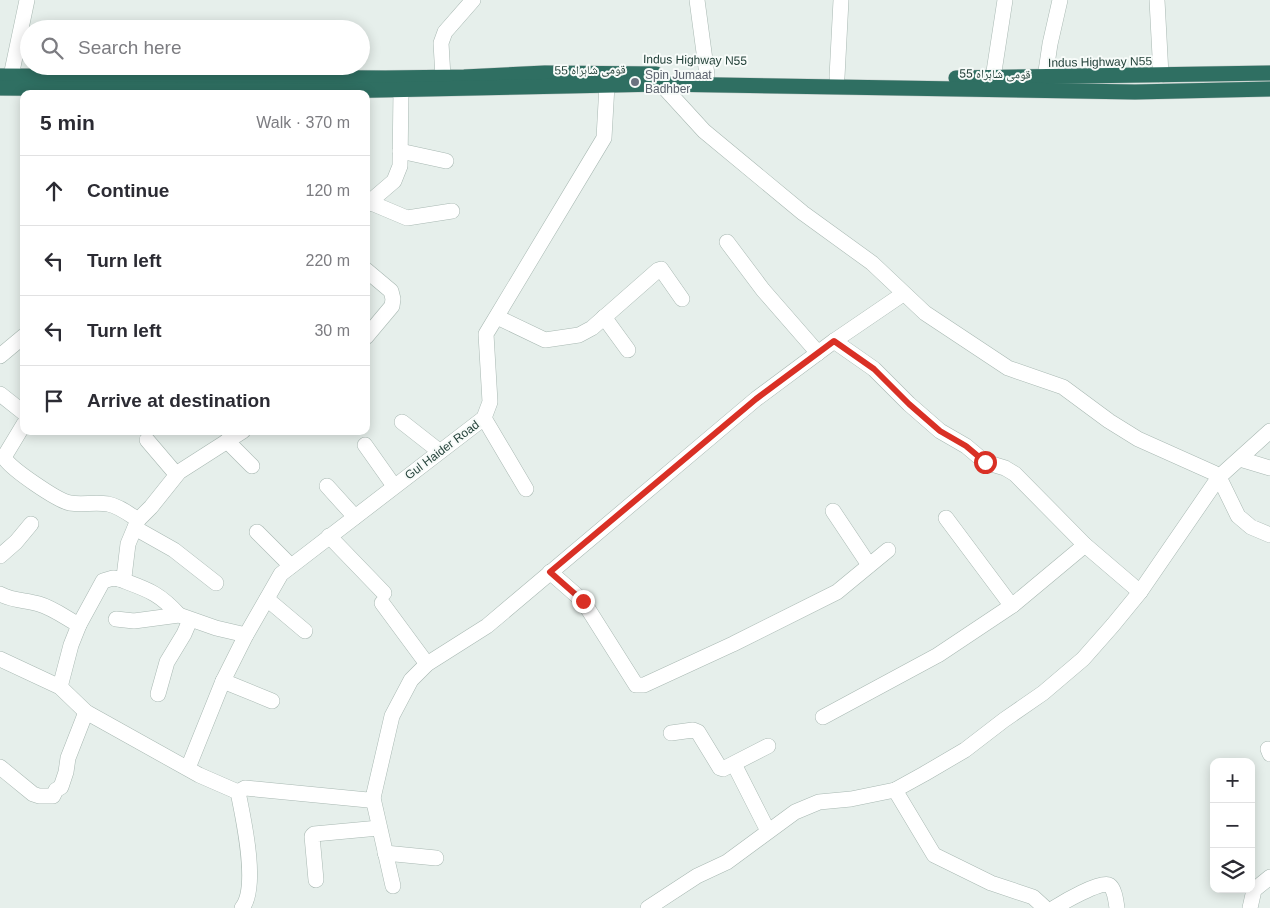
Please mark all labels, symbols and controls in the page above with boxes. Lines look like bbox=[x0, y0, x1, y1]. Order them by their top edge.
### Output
search box bbox=[20, 20, 370, 75]
icon: search bbox=[38, 34, 66, 62]
text: Search here bbox=[78, 37, 182, 58]
street label: Indus Highway N55 bbox=[643, 52, 747, 68]
street label: Indus Highway N55 bbox=[1048, 54, 1152, 70]
street label: قومی شاہراہ 55 bbox=[554, 62, 626, 78]
street label: قومی شاہراہ 55 bbox=[959, 66, 1031, 82]
place label: Spin Jumaat Badhber bbox=[645, 68, 712, 96]
marker: Spin Jumaat Badhber bbox=[629, 76, 641, 88]
text: 5 min bbox=[40, 111, 95, 134]
text: Walk · 370 m bbox=[256, 114, 350, 131]
icon: ahead bbox=[40, 177, 68, 205]
text: Continue bbox=[87, 180, 169, 201]
text: 120 m bbox=[306, 182, 350, 199]
icon: left bbox=[40, 247, 68, 275]
text: Turn left bbox=[87, 250, 162, 271]
text: 220 m bbox=[306, 252, 350, 269]
icon: left bbox=[40, 317, 68, 345]
text: Turn left bbox=[87, 320, 162, 341]
text: 30 m bbox=[314, 322, 350, 339]
icon: arrive bbox=[40, 387, 68, 415]
text: Arrive at destination bbox=[87, 390, 271, 411]
street label: Gul Haider Road bbox=[402, 418, 482, 482]
route start bbox=[974, 451, 997, 474]
route end bbox=[572, 590, 595, 613]
map controls bbox=[1210, 758, 1255, 893]
button: + bbox=[1210, 758, 1255, 803]
button: − bbox=[1210, 803, 1255, 848]
button: layers bbox=[1210, 848, 1255, 893]

